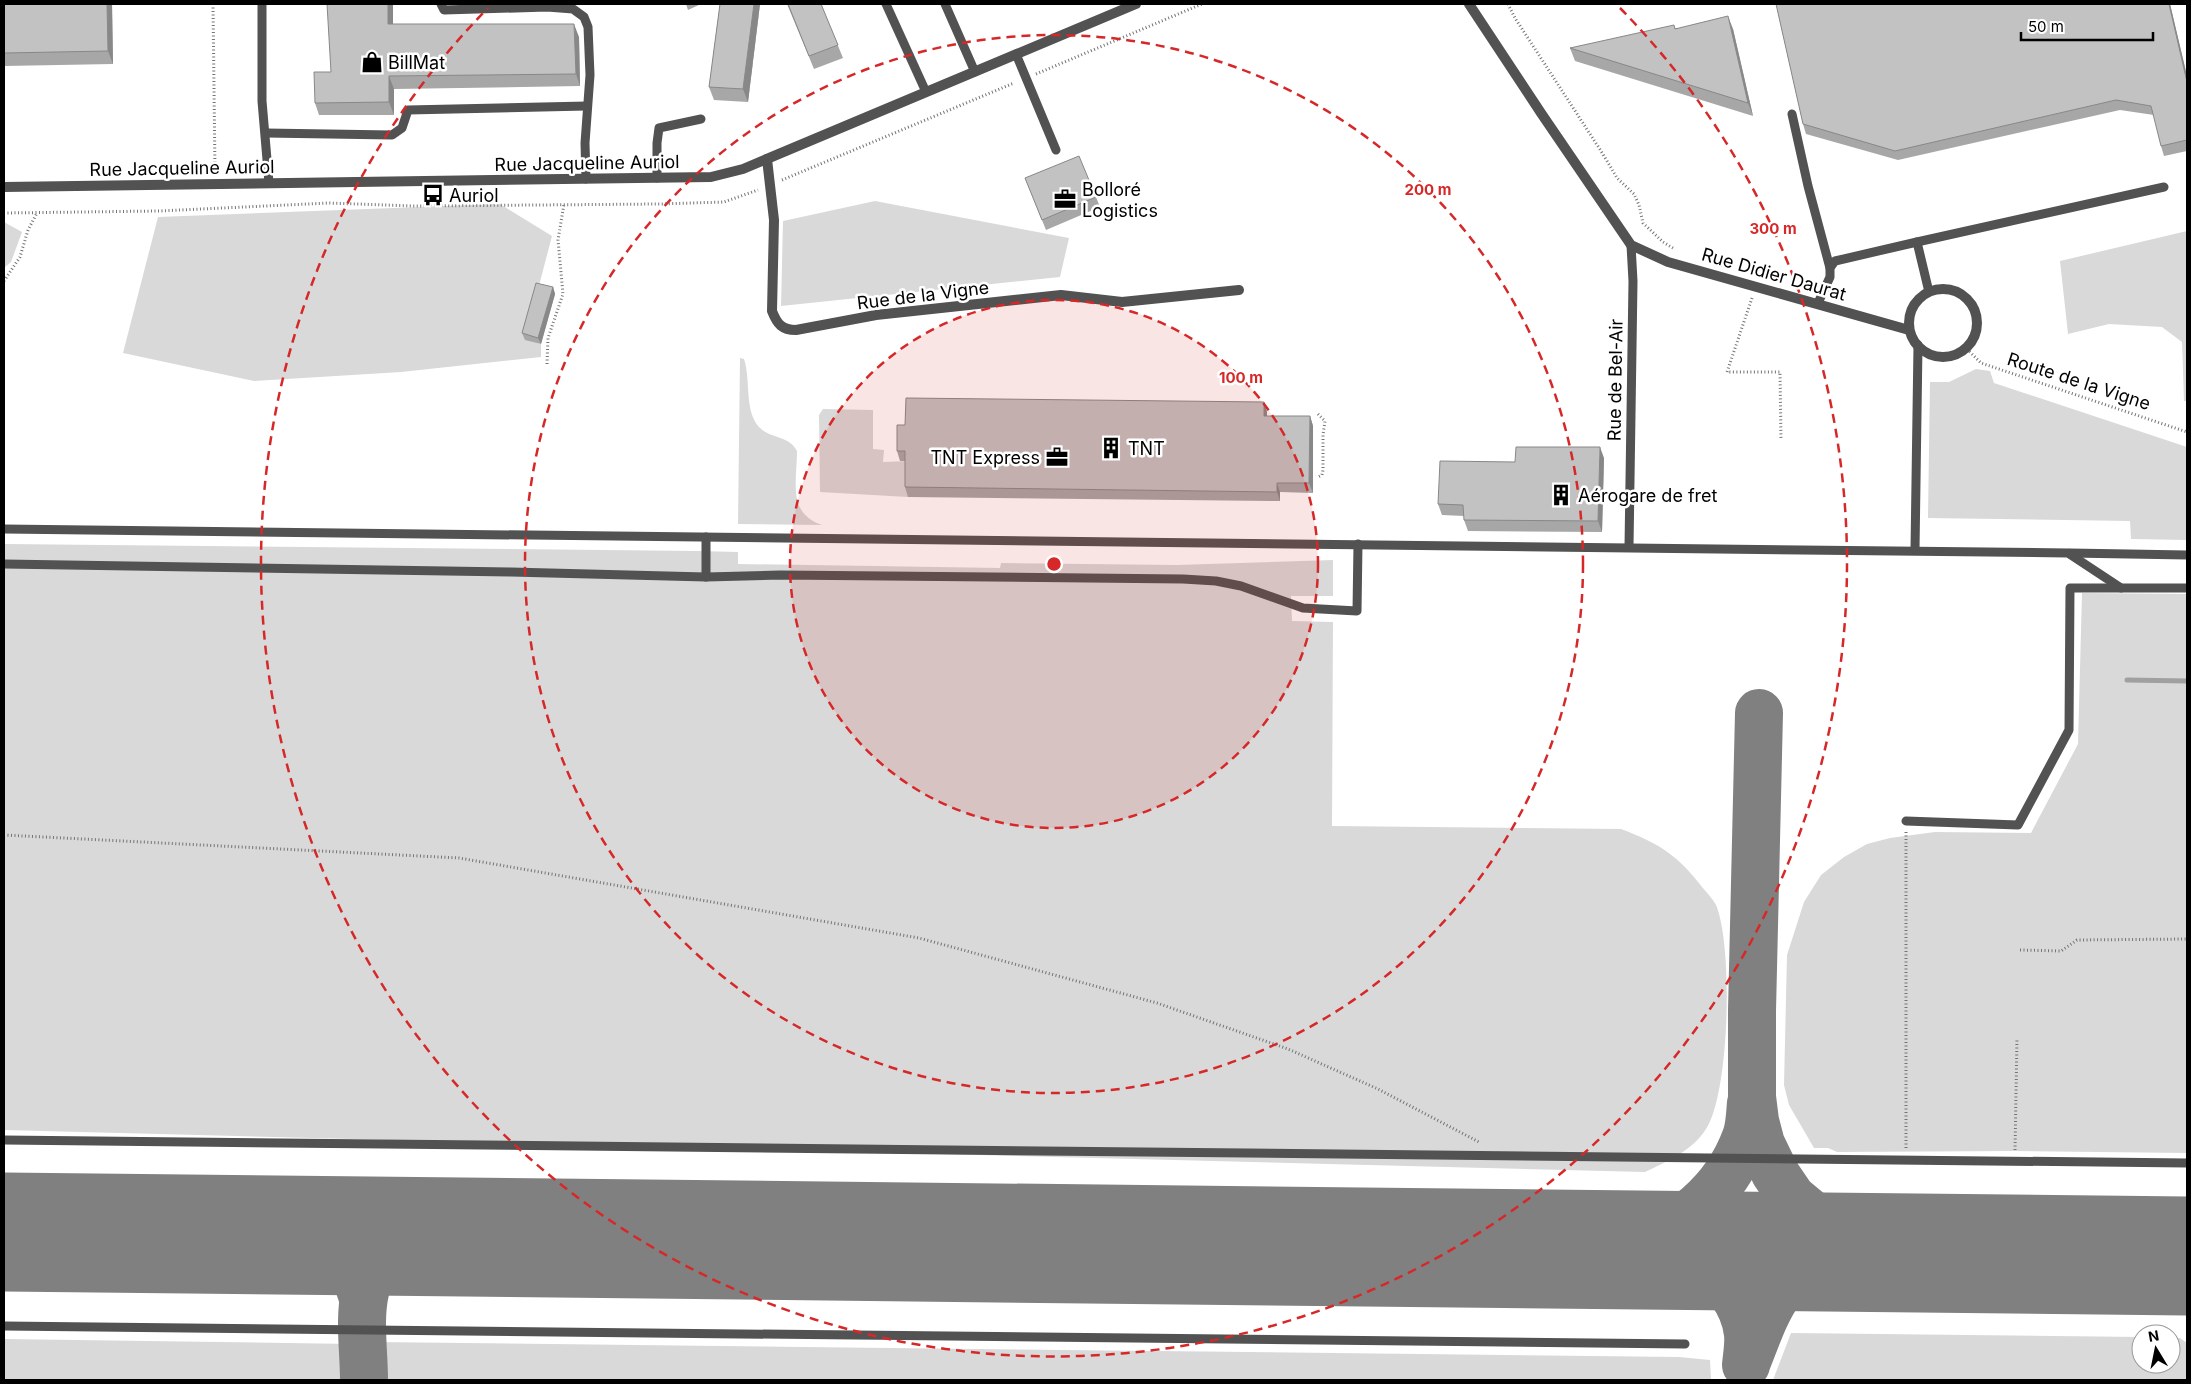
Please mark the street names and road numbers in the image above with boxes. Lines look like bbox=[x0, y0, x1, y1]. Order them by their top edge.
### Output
street label: Rue Jacqueline Auriol bbox=[494, 151, 680, 175]
street label: Rue Jacqueline Auriol bbox=[89, 156, 275, 180]
street label: Rue Didier Daurat bbox=[1699, 243, 1849, 305]
street label: Rue de la Vigne bbox=[856, 276, 990, 314]
street label: Rue de Bel-Air bbox=[1603, 318, 1627, 441]
street label: Route de la Vigne bbox=[2005, 348, 2153, 414]

